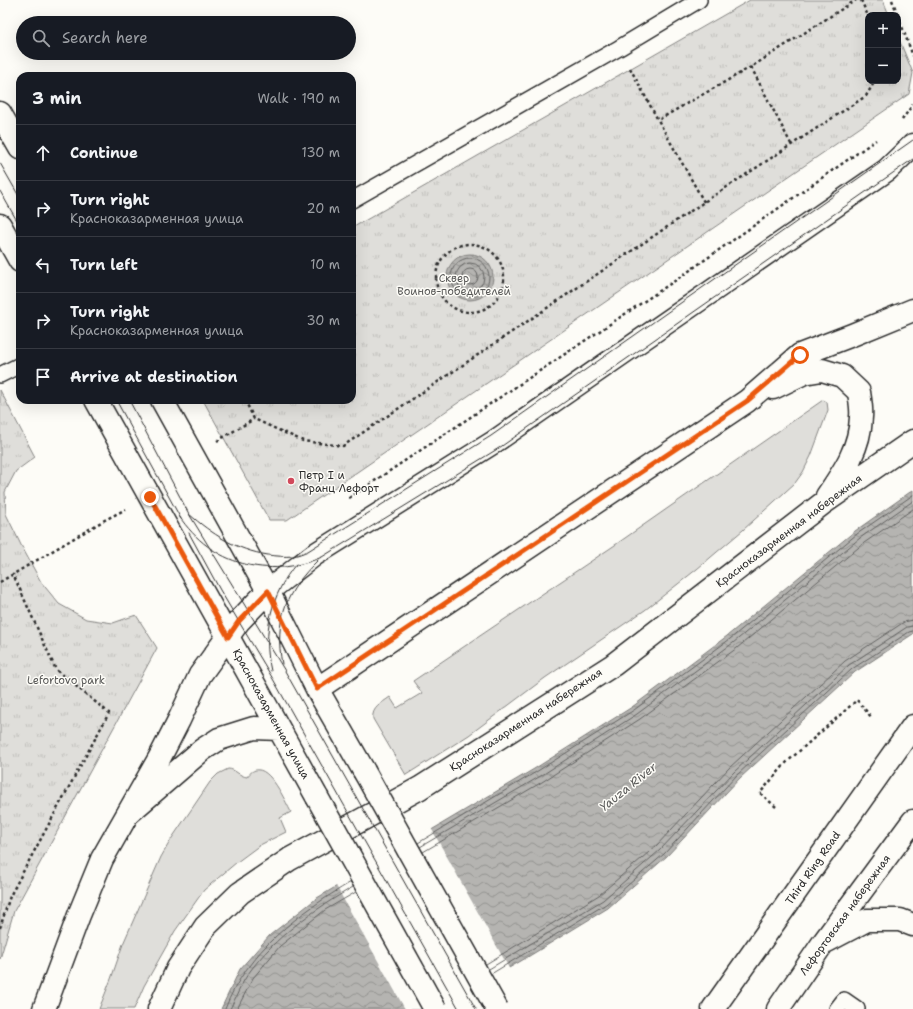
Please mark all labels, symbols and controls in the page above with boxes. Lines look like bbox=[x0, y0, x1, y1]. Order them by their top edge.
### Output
map controls bbox=[865, 12, 901, 84]
button: + bbox=[865, 12, 901, 48]
search box bbox=[16, 16, 356, 60]
icon: search bbox=[30, 27, 52, 49]
text: Search here bbox=[62, 28, 148, 48]
button: − bbox=[865, 48, 901, 84]
text: 3 min bbox=[32, 87, 82, 109]
text: Walk · 190 m bbox=[258, 90, 340, 107]
icon: ahead bbox=[32, 142, 54, 164]
text: Continue bbox=[70, 143, 138, 163]
text: 130 m bbox=[302, 144, 340, 161]
text: Turn right bbox=[70, 190, 150, 210]
icon: right bbox=[32, 198, 54, 220]
text: 20 m bbox=[307, 200, 340, 217]
text: Красноказарменная улица bbox=[70, 210, 243, 227]
icon: left bbox=[32, 254, 54, 276]
text: Turn left bbox=[70, 255, 138, 275]
text: 10 m bbox=[310, 256, 340, 273]
park label: Сквер Воинов-победителей bbox=[397, 271, 511, 299]
text: Turn right bbox=[70, 302, 150, 322]
icon: right bbox=[32, 310, 54, 332]
text: 30 m bbox=[306, 312, 340, 329]
text: Красноказарменная улица bbox=[70, 322, 243, 339]
route start bbox=[791, 346, 809, 364]
icon: arrive bbox=[32, 366, 54, 388]
text: Arrive at destination bbox=[70, 367, 238, 387]
place label: Петр I и Франц Лефорт bbox=[299, 468, 379, 496]
street label: Красноказарменная набережная bbox=[713, 471, 865, 591]
marker: Петр I и Франц Лефорт bbox=[286, 476, 296, 486]
route end bbox=[141, 488, 159, 506]
street label: Красноказарменная улица bbox=[229, 646, 313, 782]
street label: Красноказарменная набережная bbox=[447, 665, 605, 775]
park label: Lefortovo park bbox=[27, 673, 105, 688]
water label: Yauza River bbox=[596, 759, 660, 815]
street label: Third Ring Road bbox=[782, 828, 844, 908]
street label: Лефортовская набережная bbox=[796, 852, 894, 978]

